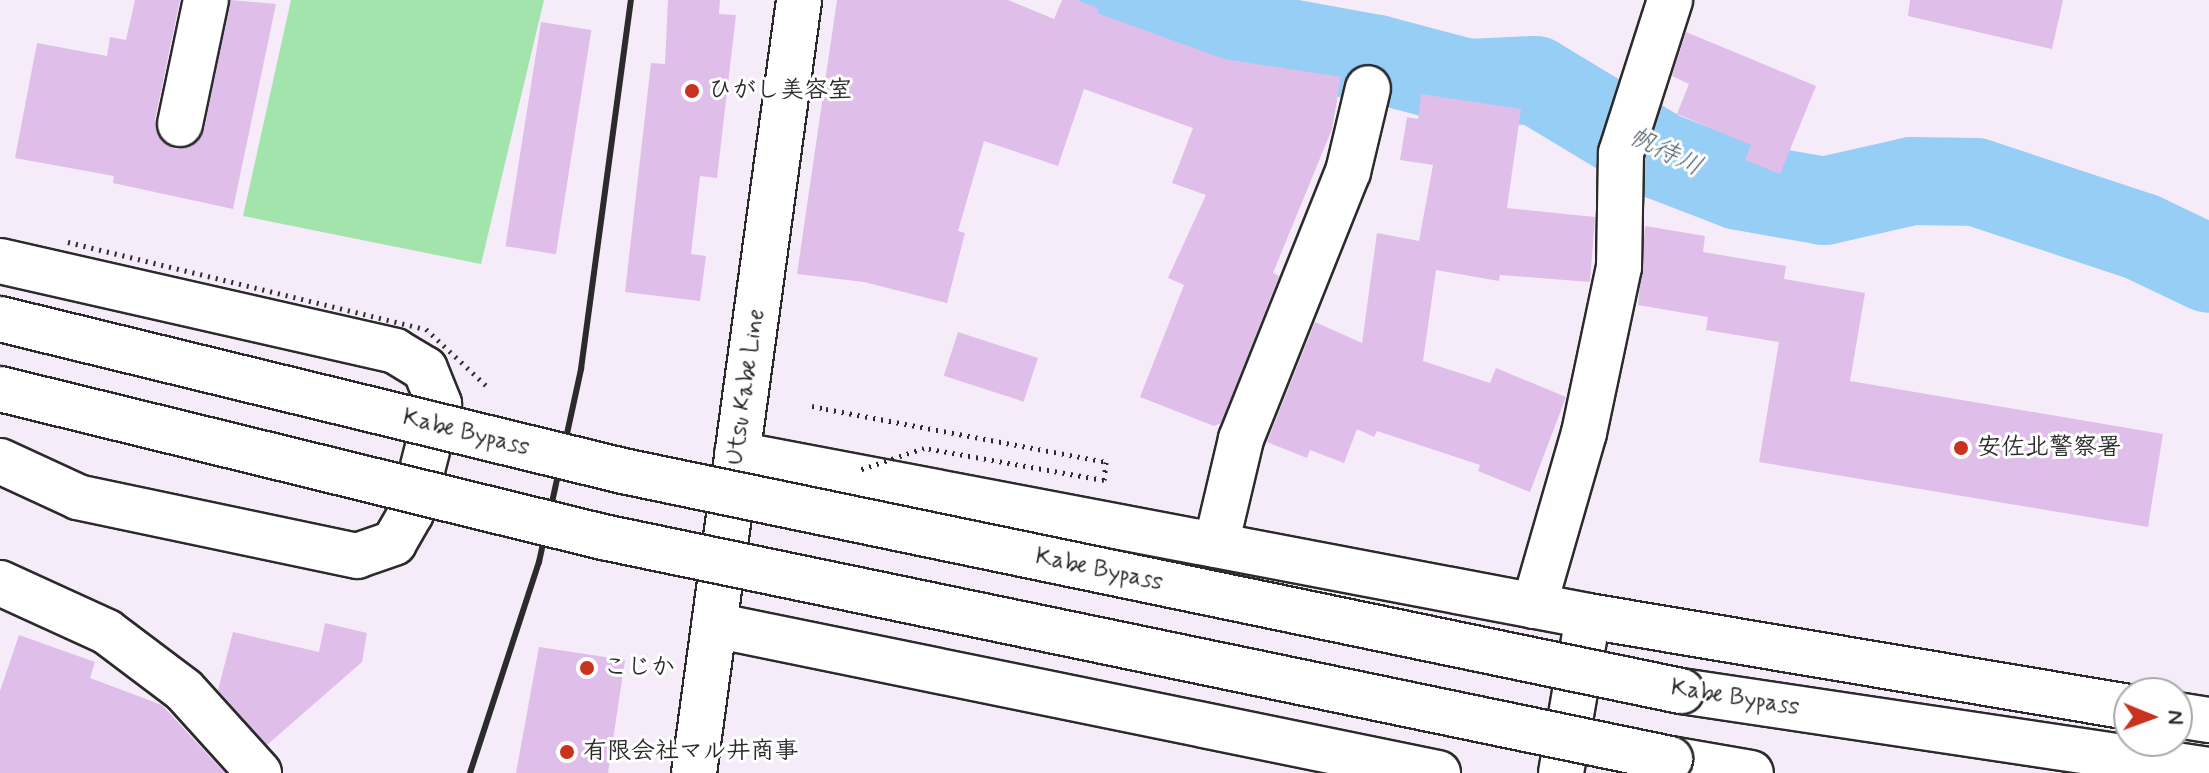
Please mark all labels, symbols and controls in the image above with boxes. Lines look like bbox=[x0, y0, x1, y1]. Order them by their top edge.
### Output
place label: ひがし美容室 bbox=[708, 77, 852, 105]
marker: ひがし美容室 bbox=[683, 82, 701, 100]
water label: 帆待川 bbox=[1623, 122, 1707, 184]
street label: Utsu Kabe Line bbox=[721, 307, 771, 467]
street label: Kabe Bypass bbox=[400, 403, 532, 463]
place label: 安佐北警察署 bbox=[1977, 434, 2121, 462]
marker: 安佐北警察署 bbox=[1952, 439, 1970, 457]
street label: Kabe Bypass bbox=[1033, 542, 1165, 598]
place label: こじか bbox=[603, 654, 675, 682]
marker: こじか bbox=[578, 659, 596, 677]
street label: Kabe Bypass bbox=[1669, 674, 1801, 722]
north arrow bbox=[2113, 677, 2193, 757]
text: N bbox=[2161, 710, 2189, 725]
place label: 有限会社マル井商事 bbox=[583, 738, 799, 766]
marker: 有限会社マル井商事 bbox=[558, 743, 576, 761]

